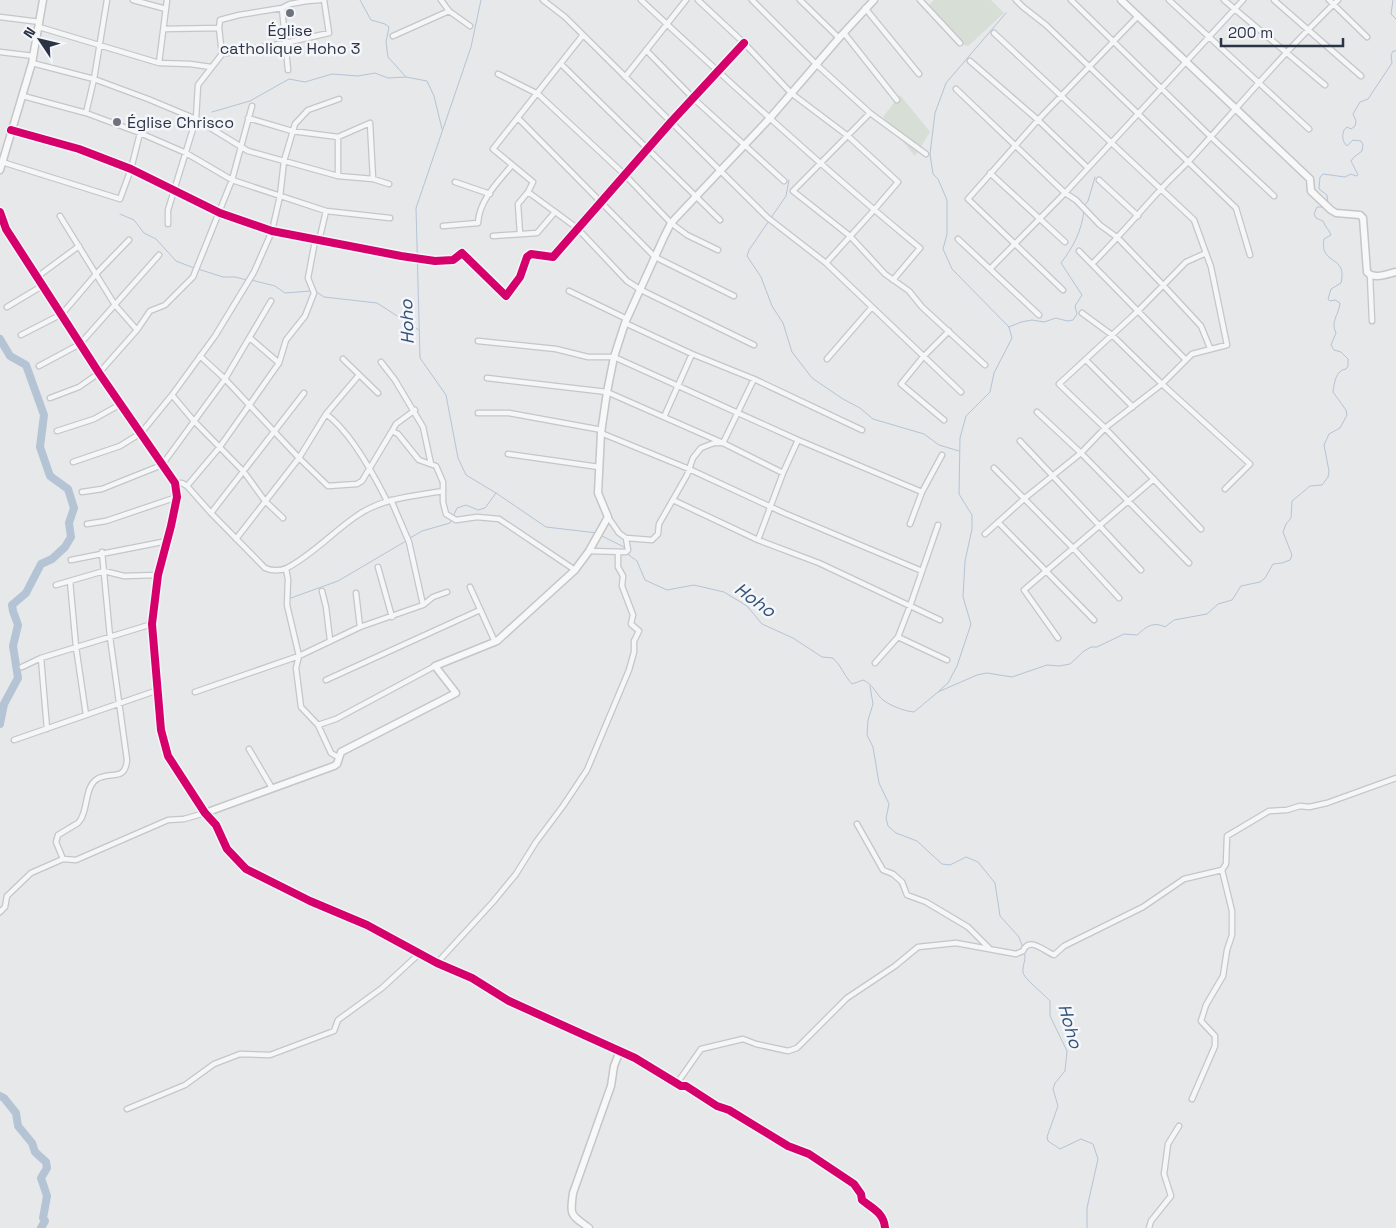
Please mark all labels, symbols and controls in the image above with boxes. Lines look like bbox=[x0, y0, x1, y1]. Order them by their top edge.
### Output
marker: Église catholique Hoho 3 bbox=[284, 7, 296, 19]
north arrow bbox=[15, 15, 65, 65]
scale bar bbox=[1221, 15, 1344, 47]
place label: Église catholique Hoho 3 bbox=[220, 20, 360, 59]
text: 200 m bbox=[1228, 23, 1273, 42]
text: N bbox=[19, 24, 39, 42]
place label: Église Chrisco bbox=[127, 112, 234, 133]
marker: Église Chrisco bbox=[111, 116, 123, 128]
water label: Hoho bbox=[394, 298, 419, 345]
water label: Hoho bbox=[730, 577, 781, 623]
water label: Hoho bbox=[1053, 1001, 1088, 1052]

